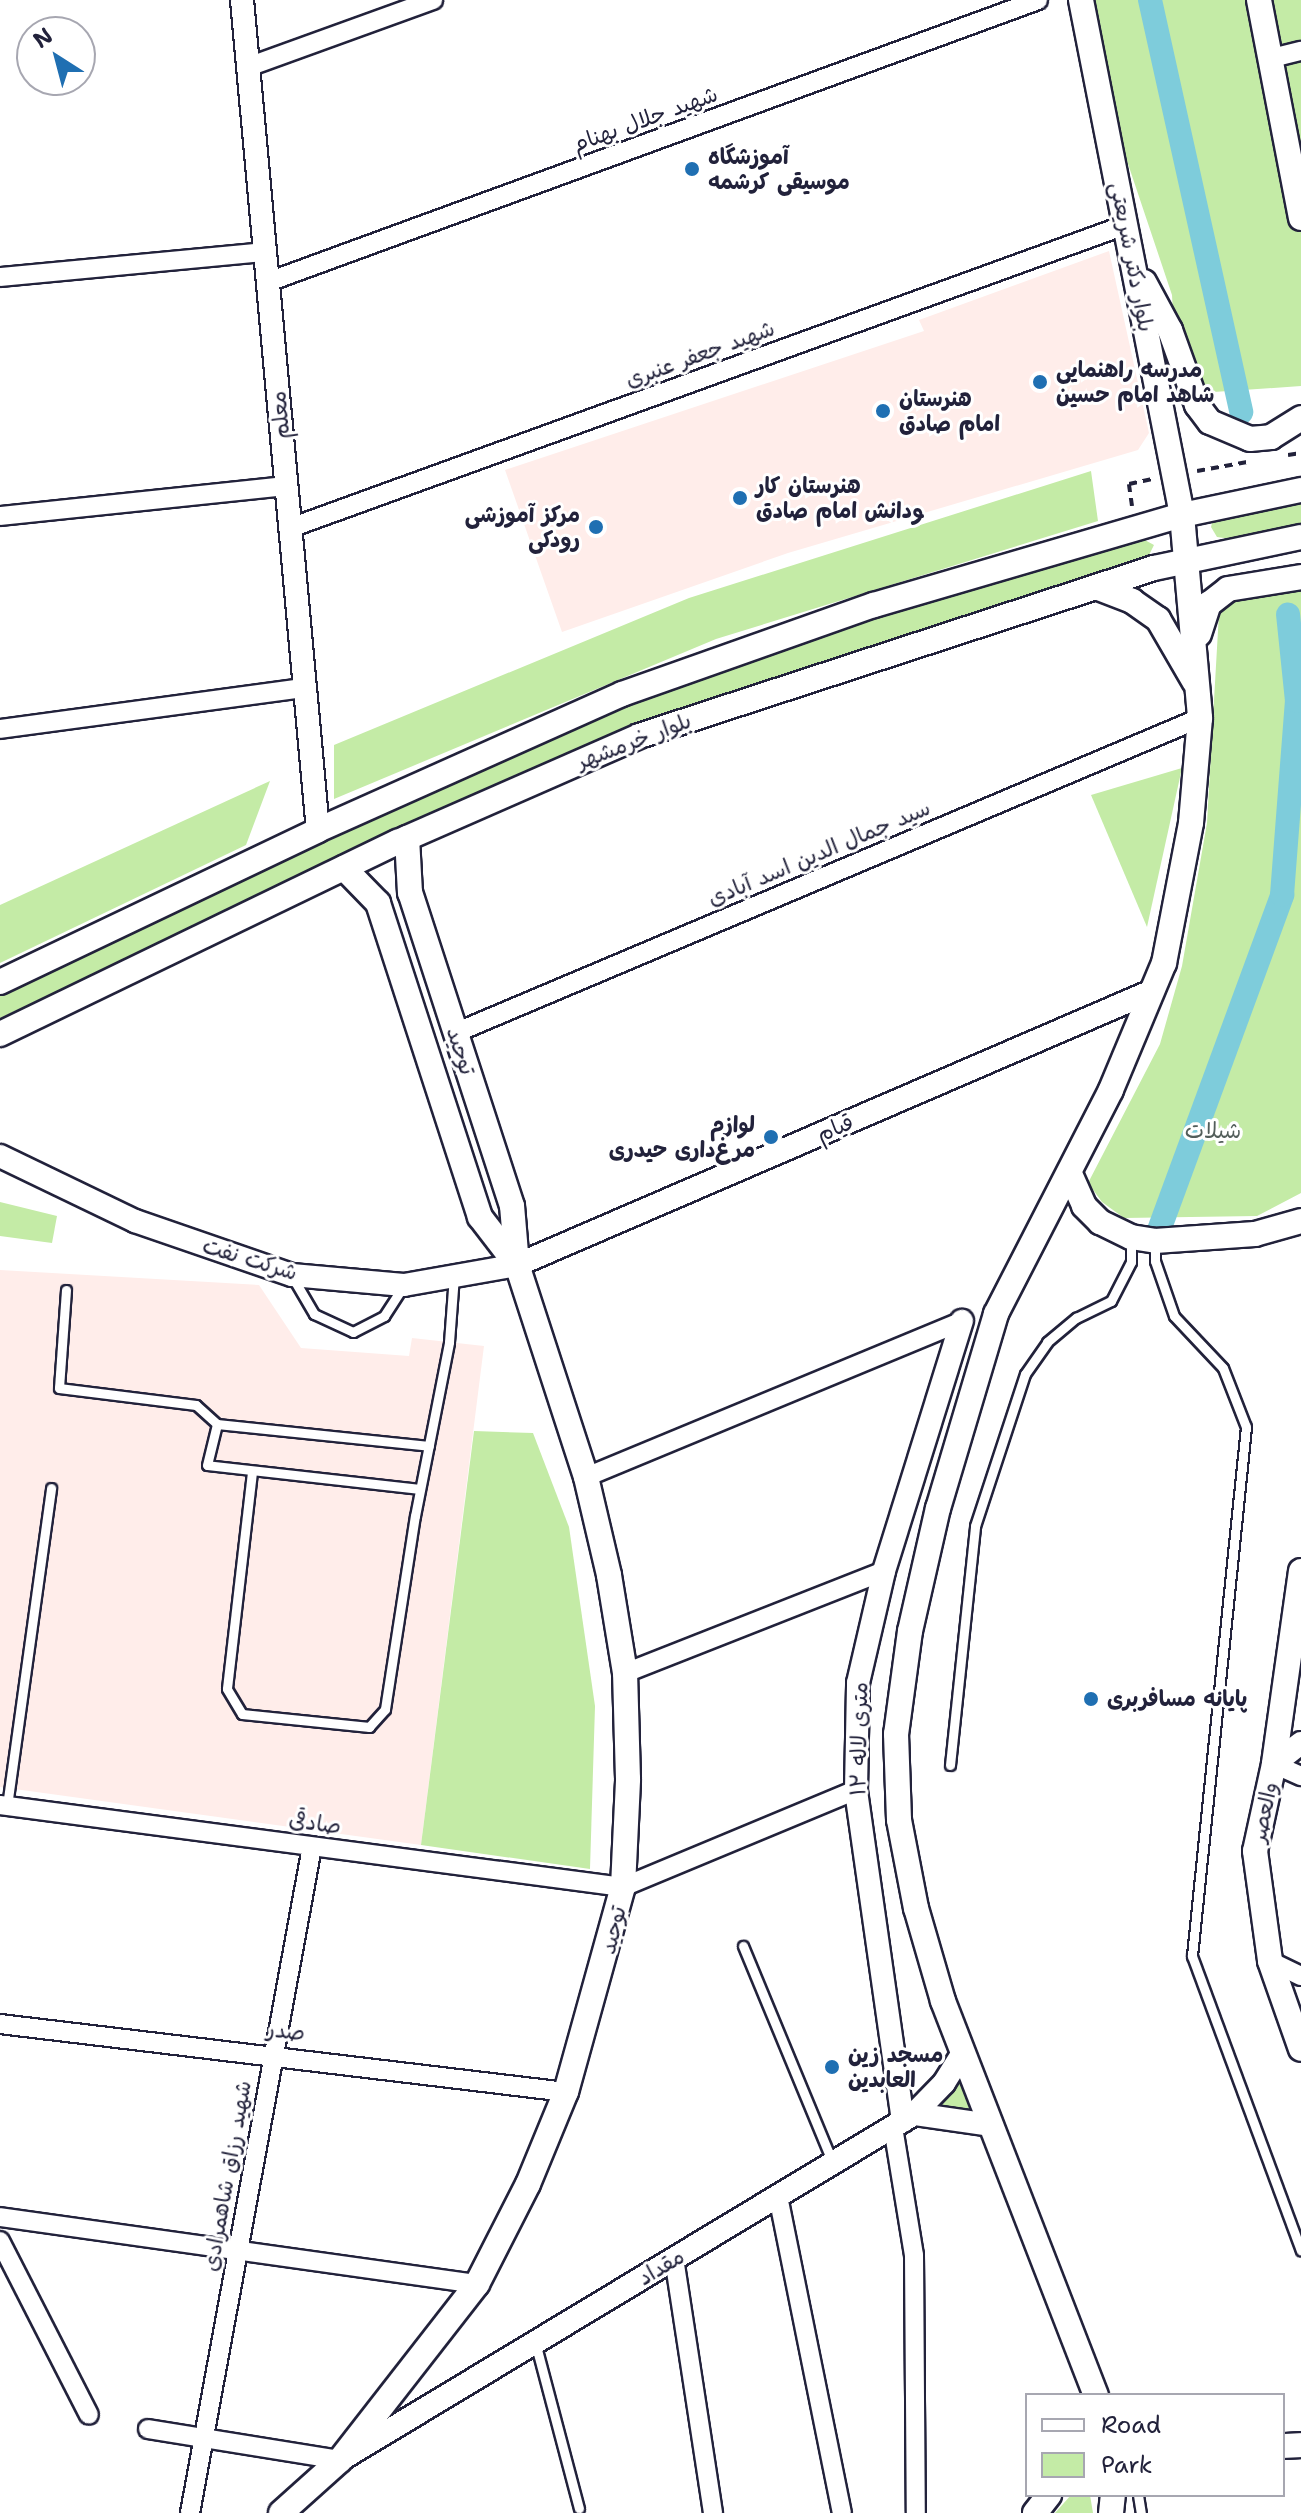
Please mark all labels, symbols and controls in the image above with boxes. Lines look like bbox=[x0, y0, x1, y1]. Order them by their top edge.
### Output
north arrow bbox=[16, 16, 96, 96]
text: N bbox=[27, 21, 58, 55]
street label: شهید جلال بهنام bbox=[569, 81, 721, 157]
place label: آموزشگاه موسیقی کرشمه bbox=[708, 143, 850, 194]
marker: آموزشگاه موسیقی کرشمه bbox=[683, 160, 701, 178]
street label: بلوار دکتر شریعتی bbox=[1105, 180, 1159, 334]
street label: شهید جعفر عنبری bbox=[622, 315, 778, 393]
place label: مدرسه راهنمایی شاهد امام حسین bbox=[1056, 356, 1214, 408]
marker: مدرسه راهنمایی شاهد امام حسین bbox=[1031, 373, 1049, 391]
place label: هنرستان امام صادق bbox=[899, 385, 1000, 436]
street label: معلم bbox=[265, 390, 295, 440]
marker: هنرستان امام صادق bbox=[874, 402, 892, 420]
place label: هنرستان کار ودانش امام صادق bbox=[756, 472, 925, 524]
marker: هنرستان کار ودانش امام صادق bbox=[731, 489, 749, 507]
place label: مرکز آموزشی رودکی bbox=[465, 501, 580, 552]
marker: مرکز آموزشی رودکی bbox=[587, 518, 605, 536]
street label: بلوار خرمشهر bbox=[573, 707, 695, 775]
street label: سید جمال الدین اسد آبادی bbox=[704, 794, 934, 912]
street label: توحید bbox=[441, 1024, 481, 1078]
street label: قیام bbox=[812, 1108, 858, 1148]
place label: لوازم مرغ‌داری حیدری bbox=[609, 1111, 755, 1162]
park label: شیلات bbox=[1185, 1118, 1241, 1144]
marker: لوازم مرغ‌داری حیدری bbox=[762, 1128, 780, 1146]
street label: شرکت نفت bbox=[199, 1232, 301, 1286]
street label: ۱۲ متری لاله bbox=[845, 1682, 873, 1796]
place label: پایانه مسافربری bbox=[1107, 1686, 1247, 1712]
marker: پایانه مسافربری bbox=[1082, 1690, 1100, 1708]
street label: والعصر bbox=[1245, 1779, 1283, 1845]
street label: صادقی bbox=[287, 1806, 343, 1840]
street label: توحید bbox=[594, 1903, 632, 1957]
street label: صدر bbox=[265, 2016, 307, 2046]
place label: مسجد زین العابدین bbox=[848, 2041, 943, 2092]
marker: مسجد زین العابدین bbox=[823, 2058, 841, 2076]
street label: شهید رزاق شاهمرادی bbox=[197, 2079, 257, 2273]
street label: مقداد bbox=[633, 2243, 689, 2291]
legend bbox=[1025, 2393, 1285, 2497]
text: Road bbox=[1101, 2409, 1161, 2441]
text: Park bbox=[1101, 2449, 1153, 2481]

